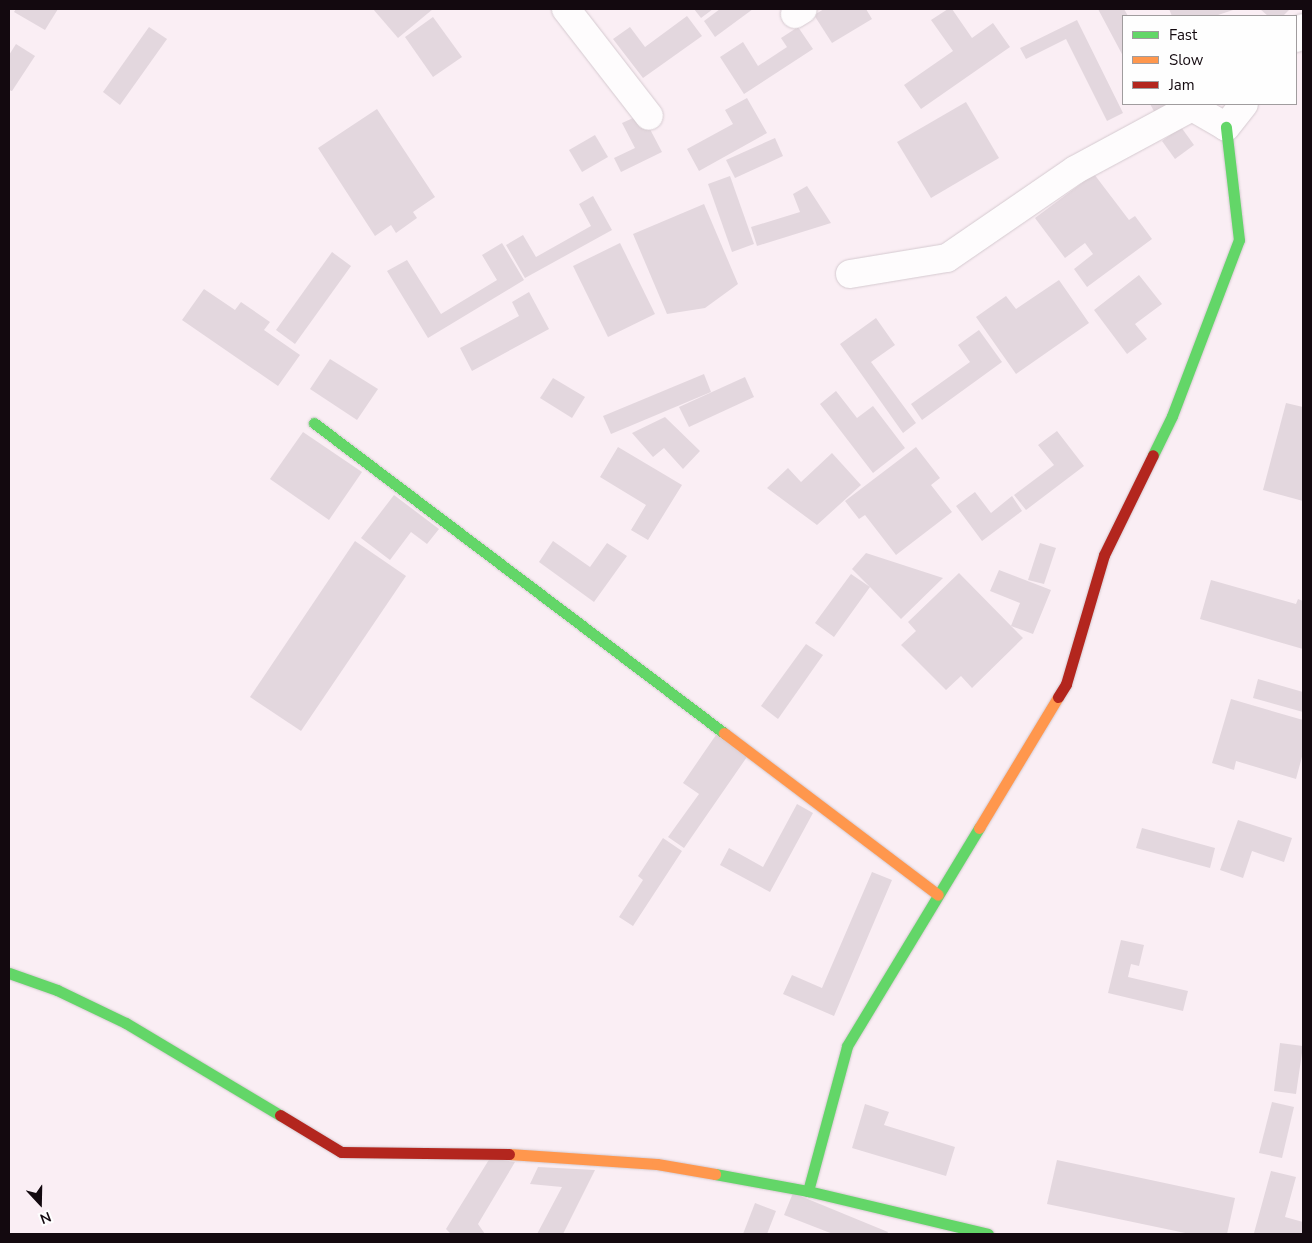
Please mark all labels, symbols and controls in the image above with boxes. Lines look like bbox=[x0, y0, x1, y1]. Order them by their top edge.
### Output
legend bbox=[1122, 15, 1297, 105]
text: Fast bbox=[1169, 25, 1197, 45]
text: Slow bbox=[1169, 50, 1203, 70]
text: Jam bbox=[1169, 75, 1195, 95]
north arrow bbox=[15, 1178, 65, 1228]
text: N bbox=[37, 1207, 54, 1228]

